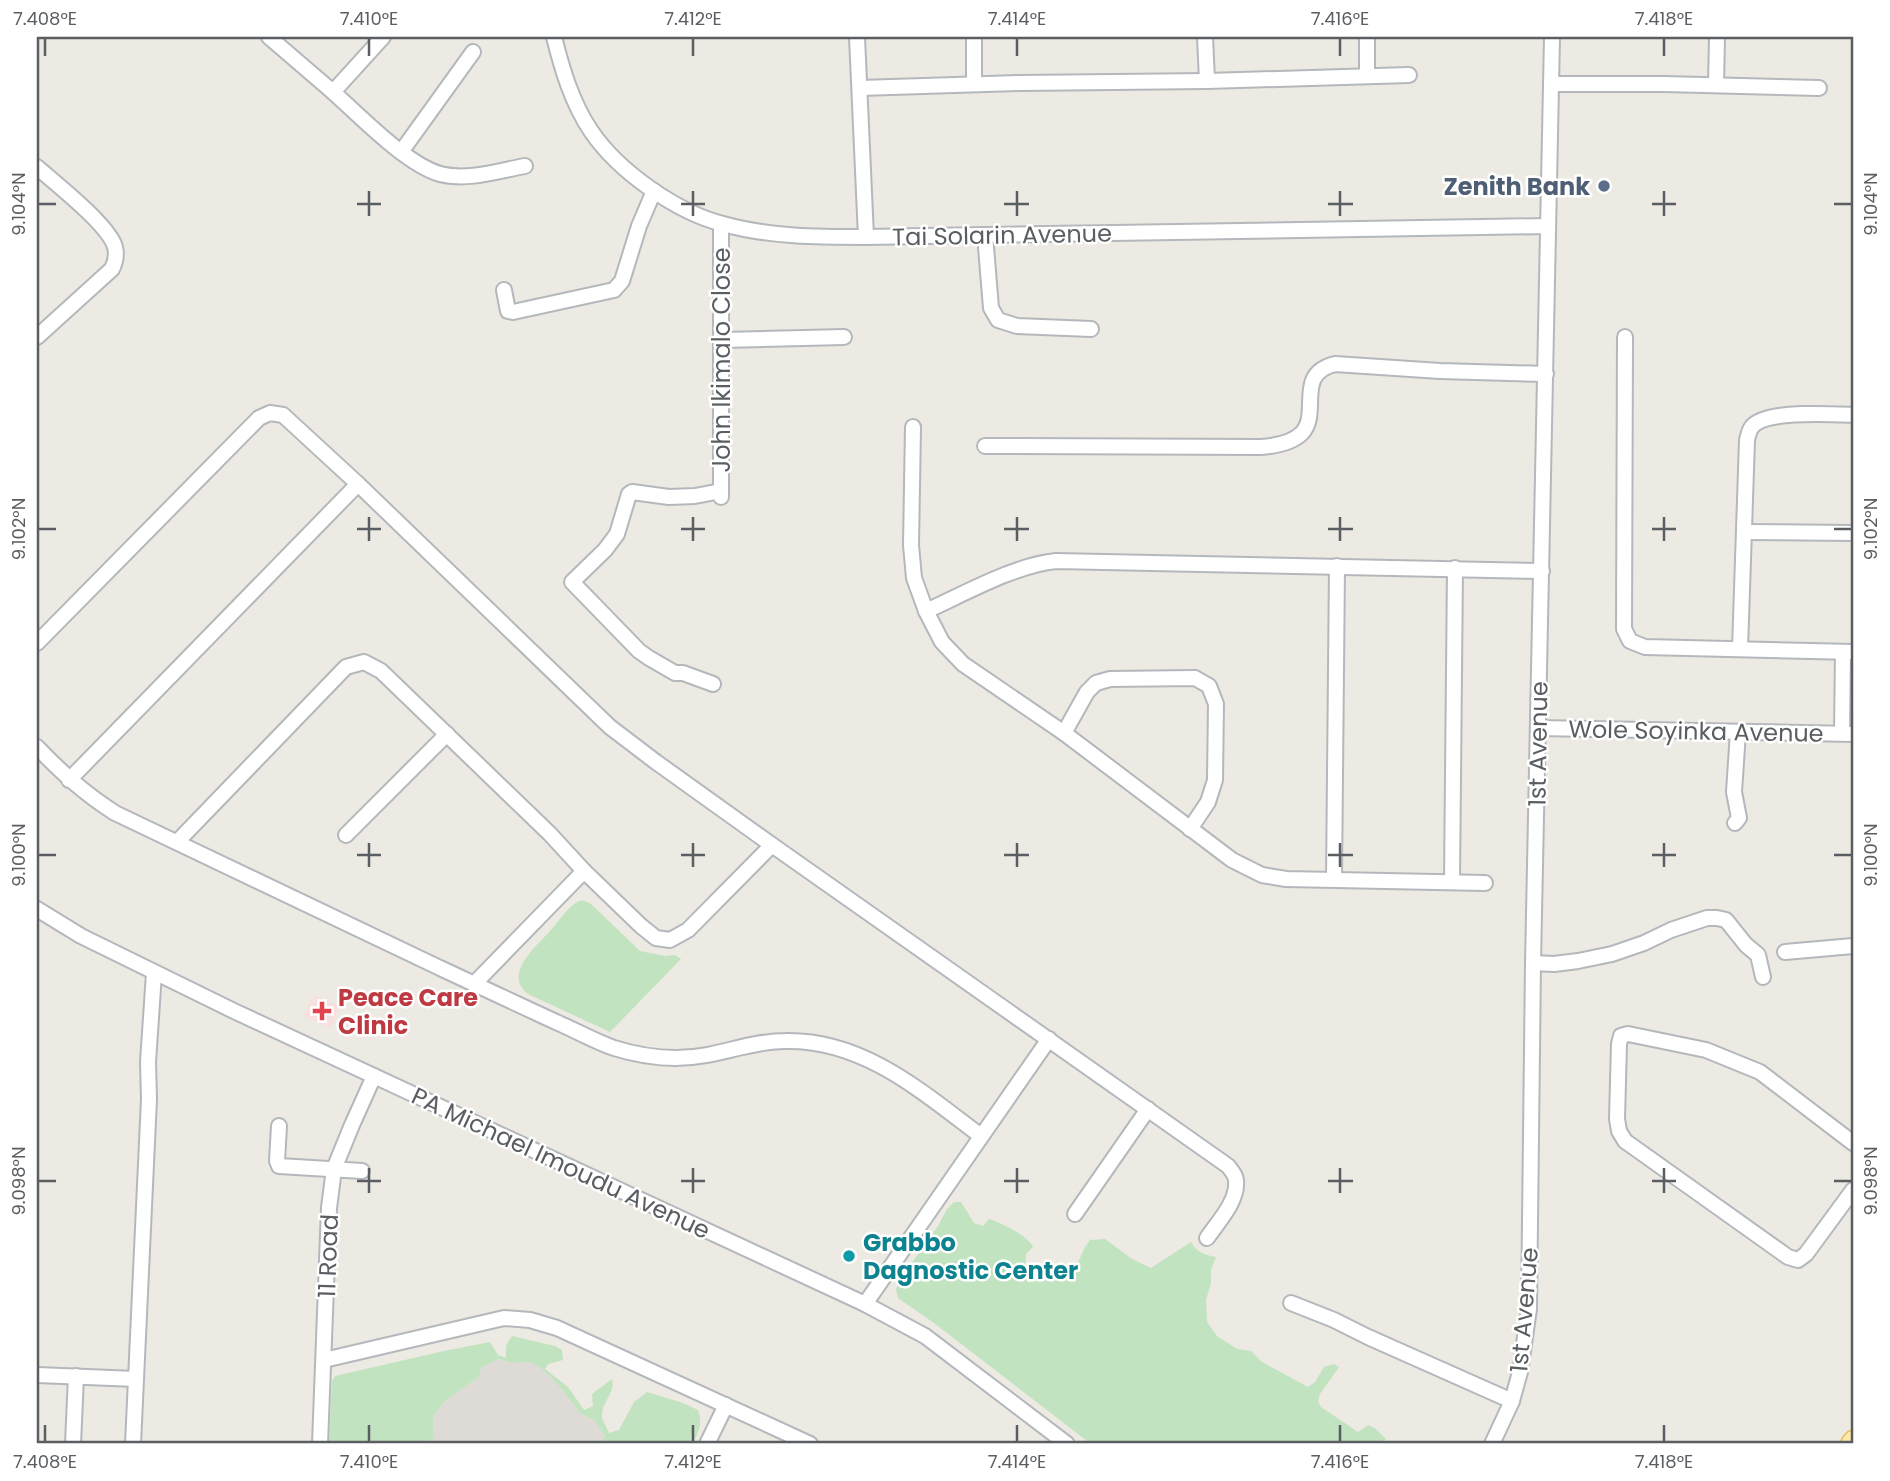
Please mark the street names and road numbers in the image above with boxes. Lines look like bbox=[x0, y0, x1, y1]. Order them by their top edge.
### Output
street label: Tai Solarin Avenue bbox=[892, 217, 1112, 253]
street label: John Ikimalo Close bbox=[705, 247, 738, 473]
street label: 1st Avenue bbox=[1520, 681, 1556, 807]
street label: Wole Soyinka Avenue bbox=[1568, 712, 1824, 750]
street label: PA Michael Imoudu Avenue bbox=[406, 1079, 716, 1247]
street label: 11 Road bbox=[310, 1213, 346, 1299]
street label: 1st Avenue bbox=[1502, 1246, 1546, 1374]

